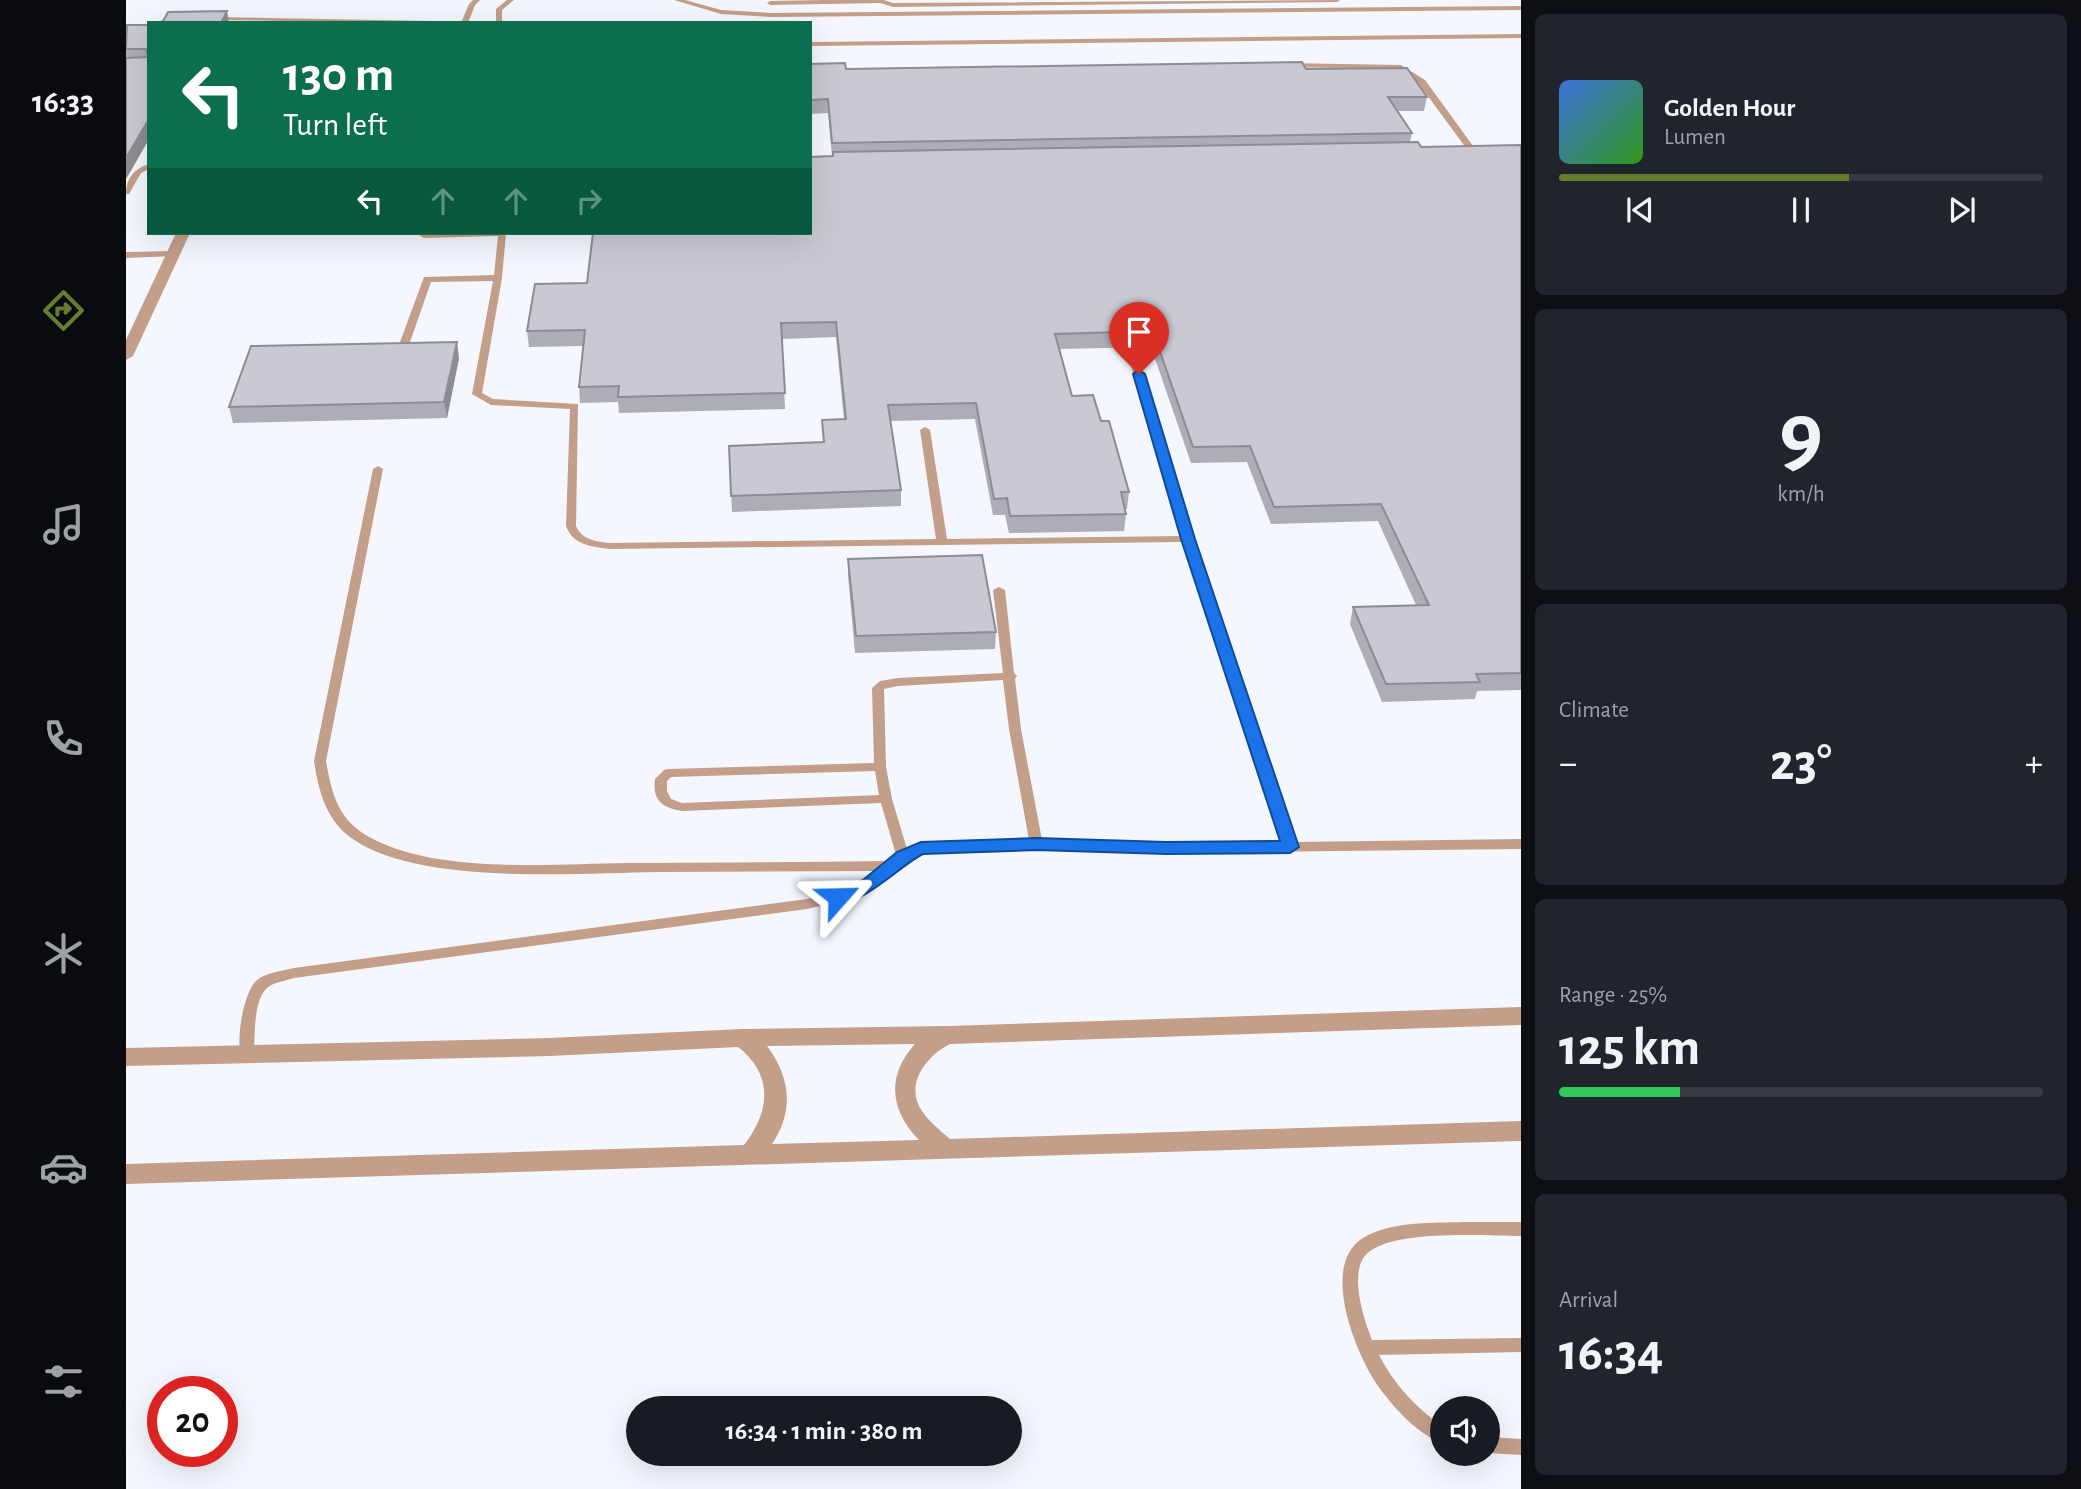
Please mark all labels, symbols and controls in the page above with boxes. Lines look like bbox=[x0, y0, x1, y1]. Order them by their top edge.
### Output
icon: left bbox=[168, 49, 259, 140]
text: 130 m bbox=[283, 51, 394, 100]
text: 16:33 bbox=[32, 86, 94, 118]
text: Golden Hour bbox=[1664, 95, 1795, 121]
text: Turn left bbox=[283, 109, 387, 141]
text: Lumen bbox=[1664, 126, 1726, 149]
icon: left bbox=[351, 182, 389, 220]
icon: ahead bbox=[424, 182, 462, 220]
icon: ahead bbox=[497, 182, 535, 220]
icon: right bbox=[570, 182, 608, 220]
icon: previous bbox=[1621, 191, 1659, 229]
icon: pause bbox=[1782, 191, 1820, 229]
icon: next bbox=[1943, 191, 1981, 229]
icon: directions bbox=[39, 286, 88, 335]
pin bbox=[1109, 302, 1169, 374]
icon: arrive bbox=[1120, 313, 1158, 351]
text: 9 bbox=[1779, 390, 1823, 481]
text: km/h bbox=[1777, 483, 1825, 506]
icon: music bbox=[39, 500, 88, 549]
text: Climate bbox=[1559, 699, 1629, 722]
icon: phone bbox=[39, 714, 88, 763]
text: 23° bbox=[1770, 737, 1832, 789]
text: − bbox=[1559, 745, 1577, 783]
text: + bbox=[2025, 745, 2043, 783]
position arrow bbox=[801, 860, 875, 934]
icon: climate bbox=[39, 929, 88, 978]
text: Range · 25% bbox=[1559, 984, 1667, 1007]
text: 125 km bbox=[1559, 1022, 1700, 1074]
icon: car bbox=[39, 1143, 88, 1192]
text: Arrival bbox=[1559, 1289, 1618, 1312]
text: 16:34 bbox=[1559, 1327, 1663, 1379]
icon: filters bbox=[39, 1357, 88, 1406]
speed limit sign: 20 bbox=[147, 1376, 238, 1467]
map controls bbox=[1430, 1396, 1500, 1466]
button: sound bbox=[1430, 1396, 1500, 1466]
text: 16:34 · 1 min · 380 m bbox=[725, 1418, 923, 1444]

